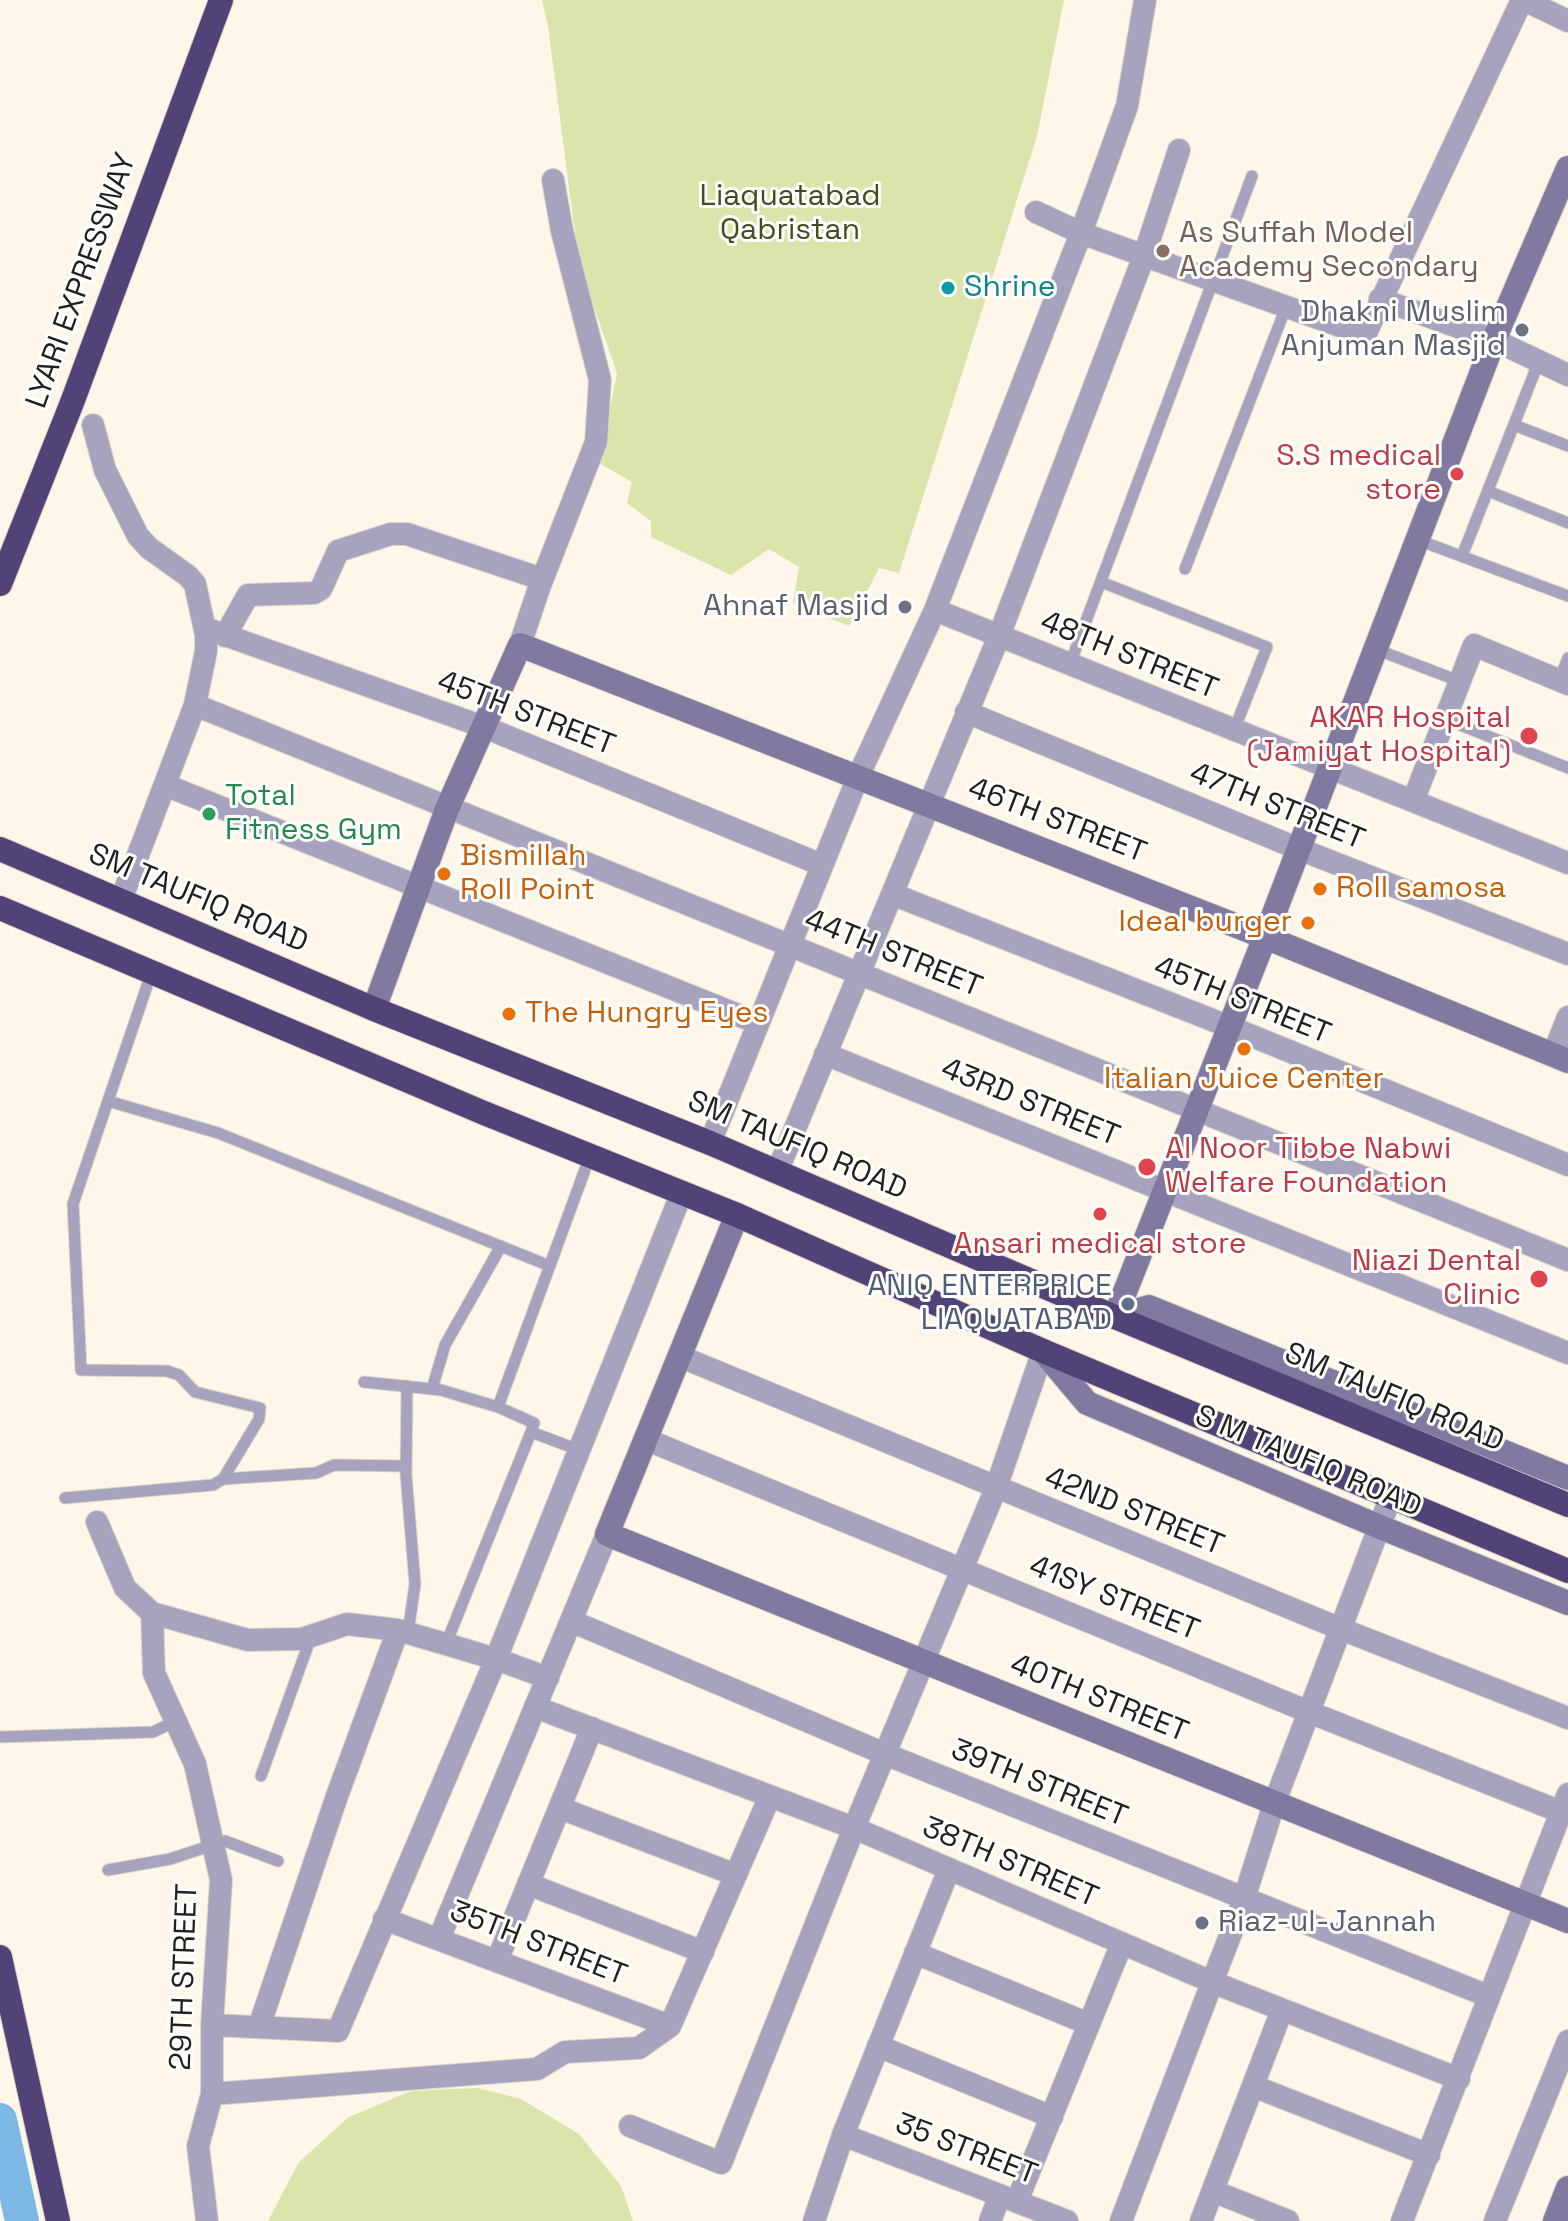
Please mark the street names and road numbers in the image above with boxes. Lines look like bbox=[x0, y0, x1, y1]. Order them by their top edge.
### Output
street label: LYARI EXPRESSWAY bbox=[19, 149, 145, 413]
street label: 48TH STREET bbox=[1035, 604, 1223, 708]
street label: 45TH STREET bbox=[432, 664, 620, 764]
street label: 47TH STREET bbox=[1184, 756, 1370, 858]
street label: 46TH STREET bbox=[963, 771, 1151, 871]
street label: SM TAUFIQ ROAD bbox=[83, 837, 313, 961]
street label: 44TH STREET bbox=[799, 902, 987, 1006]
street label: 45TH STREET bbox=[1148, 949, 1336, 1053]
street label: 43RD STREET bbox=[936, 1051, 1124, 1155]
street label: SM TAUFIQ ROAD bbox=[682, 1084, 912, 1208]
street label: SM TAUFIQ ROAD bbox=[1279, 1336, 1509, 1460]
street label: S M TAUFIQ ROAD bbox=[1189, 1398, 1427, 1526]
street label: 42ND STREET bbox=[1039, 1460, 1229, 1564]
street label: 41SY STREET bbox=[1024, 1549, 1204, 1649]
street label: 40TH STREET bbox=[1005, 1647, 1193, 1751]
street label: 39TH STREET bbox=[946, 1732, 1132, 1836]
street label: 38TH STREET bbox=[917, 1810, 1103, 1916]
street label: 29TH STREET bbox=[164, 1883, 206, 2071]
street label: 35TH STREET bbox=[444, 1894, 632, 1994]
street label: 35 STREET bbox=[890, 2106, 1042, 2194]

